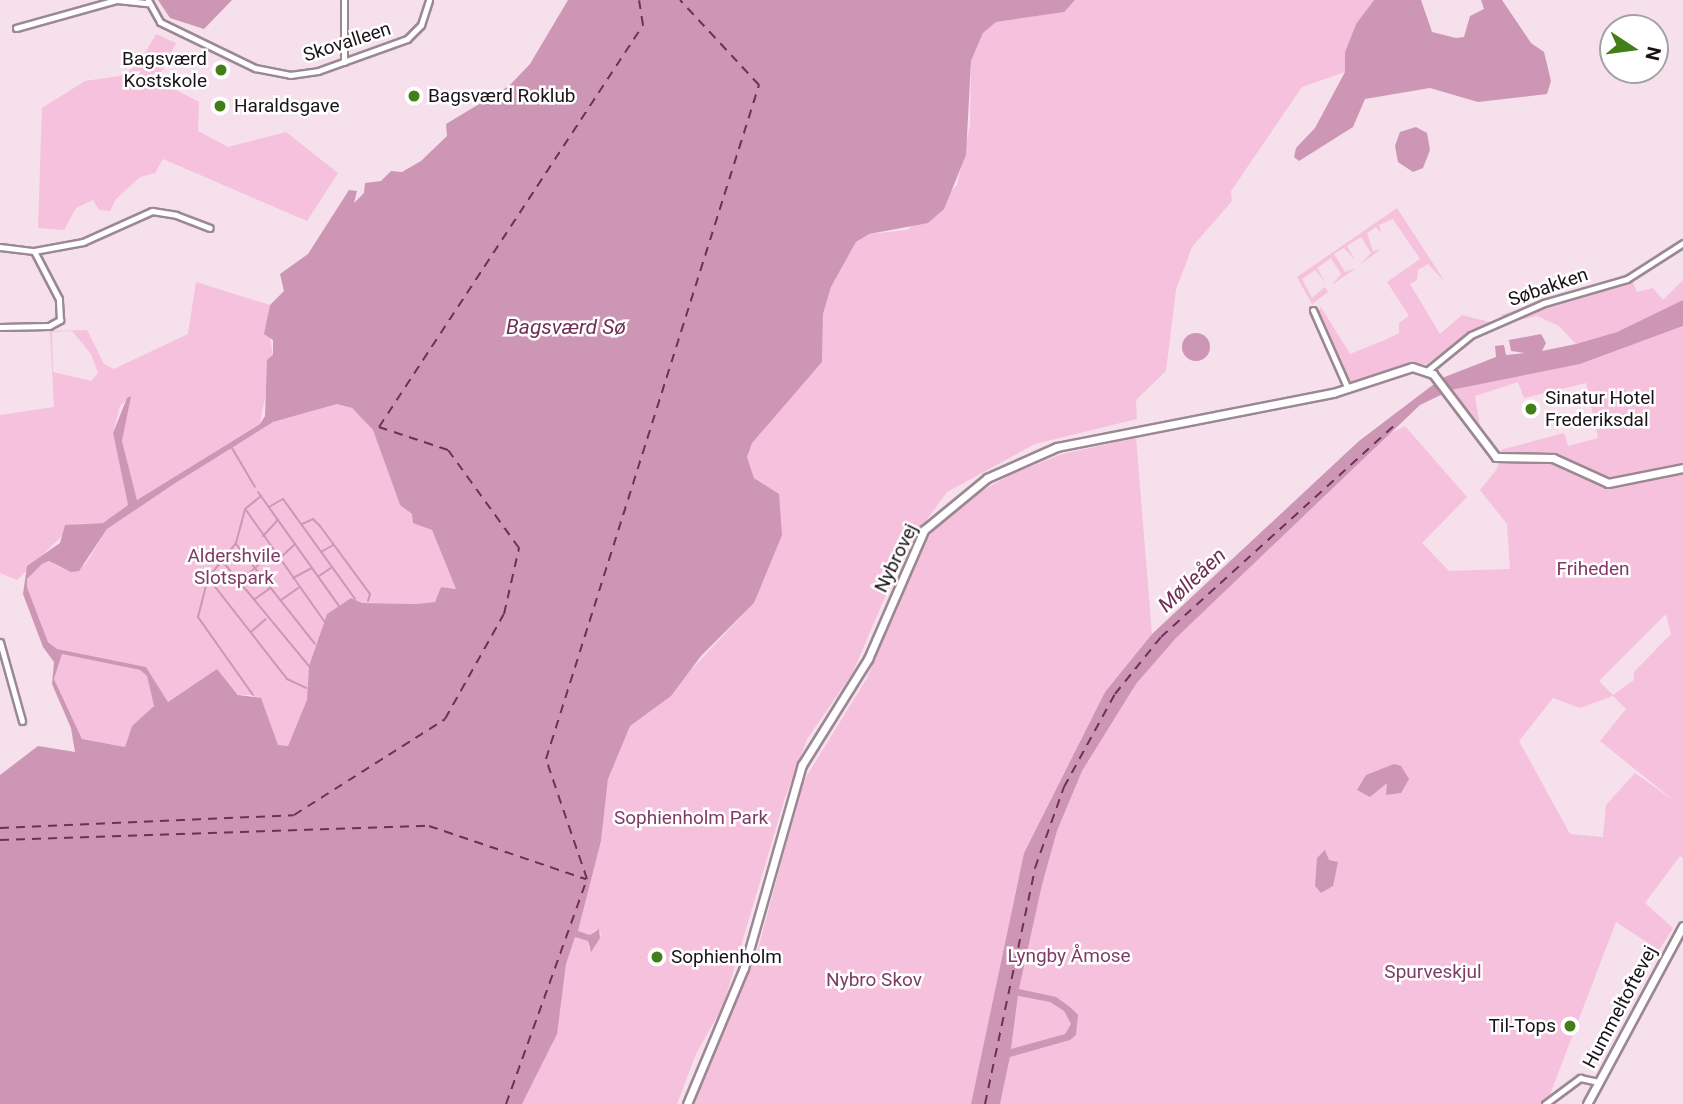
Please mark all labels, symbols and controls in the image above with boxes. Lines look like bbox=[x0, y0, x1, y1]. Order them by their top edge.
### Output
north arrow bbox=[1599, 14, 1669, 84]
street label: Skovalleen bbox=[300, 17, 394, 67]
text: N bbox=[1640, 44, 1666, 63]
place label: Bagsværd Kostskole bbox=[122, 48, 207, 92]
marker: Bagsværd Kostskole bbox=[213, 62, 229, 78]
place label: Bagsværd Roklub bbox=[428, 85, 576, 107]
marker: Bagsværd Roklub bbox=[406, 88, 422, 104]
place label: Haraldsgave bbox=[234, 95, 339, 117]
marker: Haraldsgave bbox=[212, 98, 228, 114]
street label: Søbakken bbox=[1505, 263, 1591, 311]
water label: Bagsværd Sø bbox=[506, 314, 626, 340]
place label: Sinatur Hotel Frederiksdal bbox=[1545, 387, 1655, 431]
marker: Sinatur Hotel Frederiksdal bbox=[1523, 401, 1539, 417]
street label: Nybrovej bbox=[870, 520, 922, 596]
water label: Mølleåen bbox=[1153, 542, 1231, 618]
park label: Aldershvile Slotspark bbox=[187, 545, 281, 589]
park label: Friheden bbox=[1556, 558, 1630, 580]
park label: Sophienholm Park bbox=[614, 807, 768, 829]
street label: Hummeltoftevej bbox=[1578, 942, 1662, 1072]
park label: Lyngby Åmose bbox=[1007, 945, 1131, 967]
place label: Sophienholm bbox=[671, 946, 782, 968]
marker: Sophienholm bbox=[649, 949, 665, 965]
park label: Spurveskjul bbox=[1384, 961, 1482, 983]
park label: Nybro Skov bbox=[826, 969, 922, 991]
place label: Til-Tops bbox=[1488, 1015, 1556, 1037]
marker: Til-Tops bbox=[1562, 1018, 1578, 1034]

